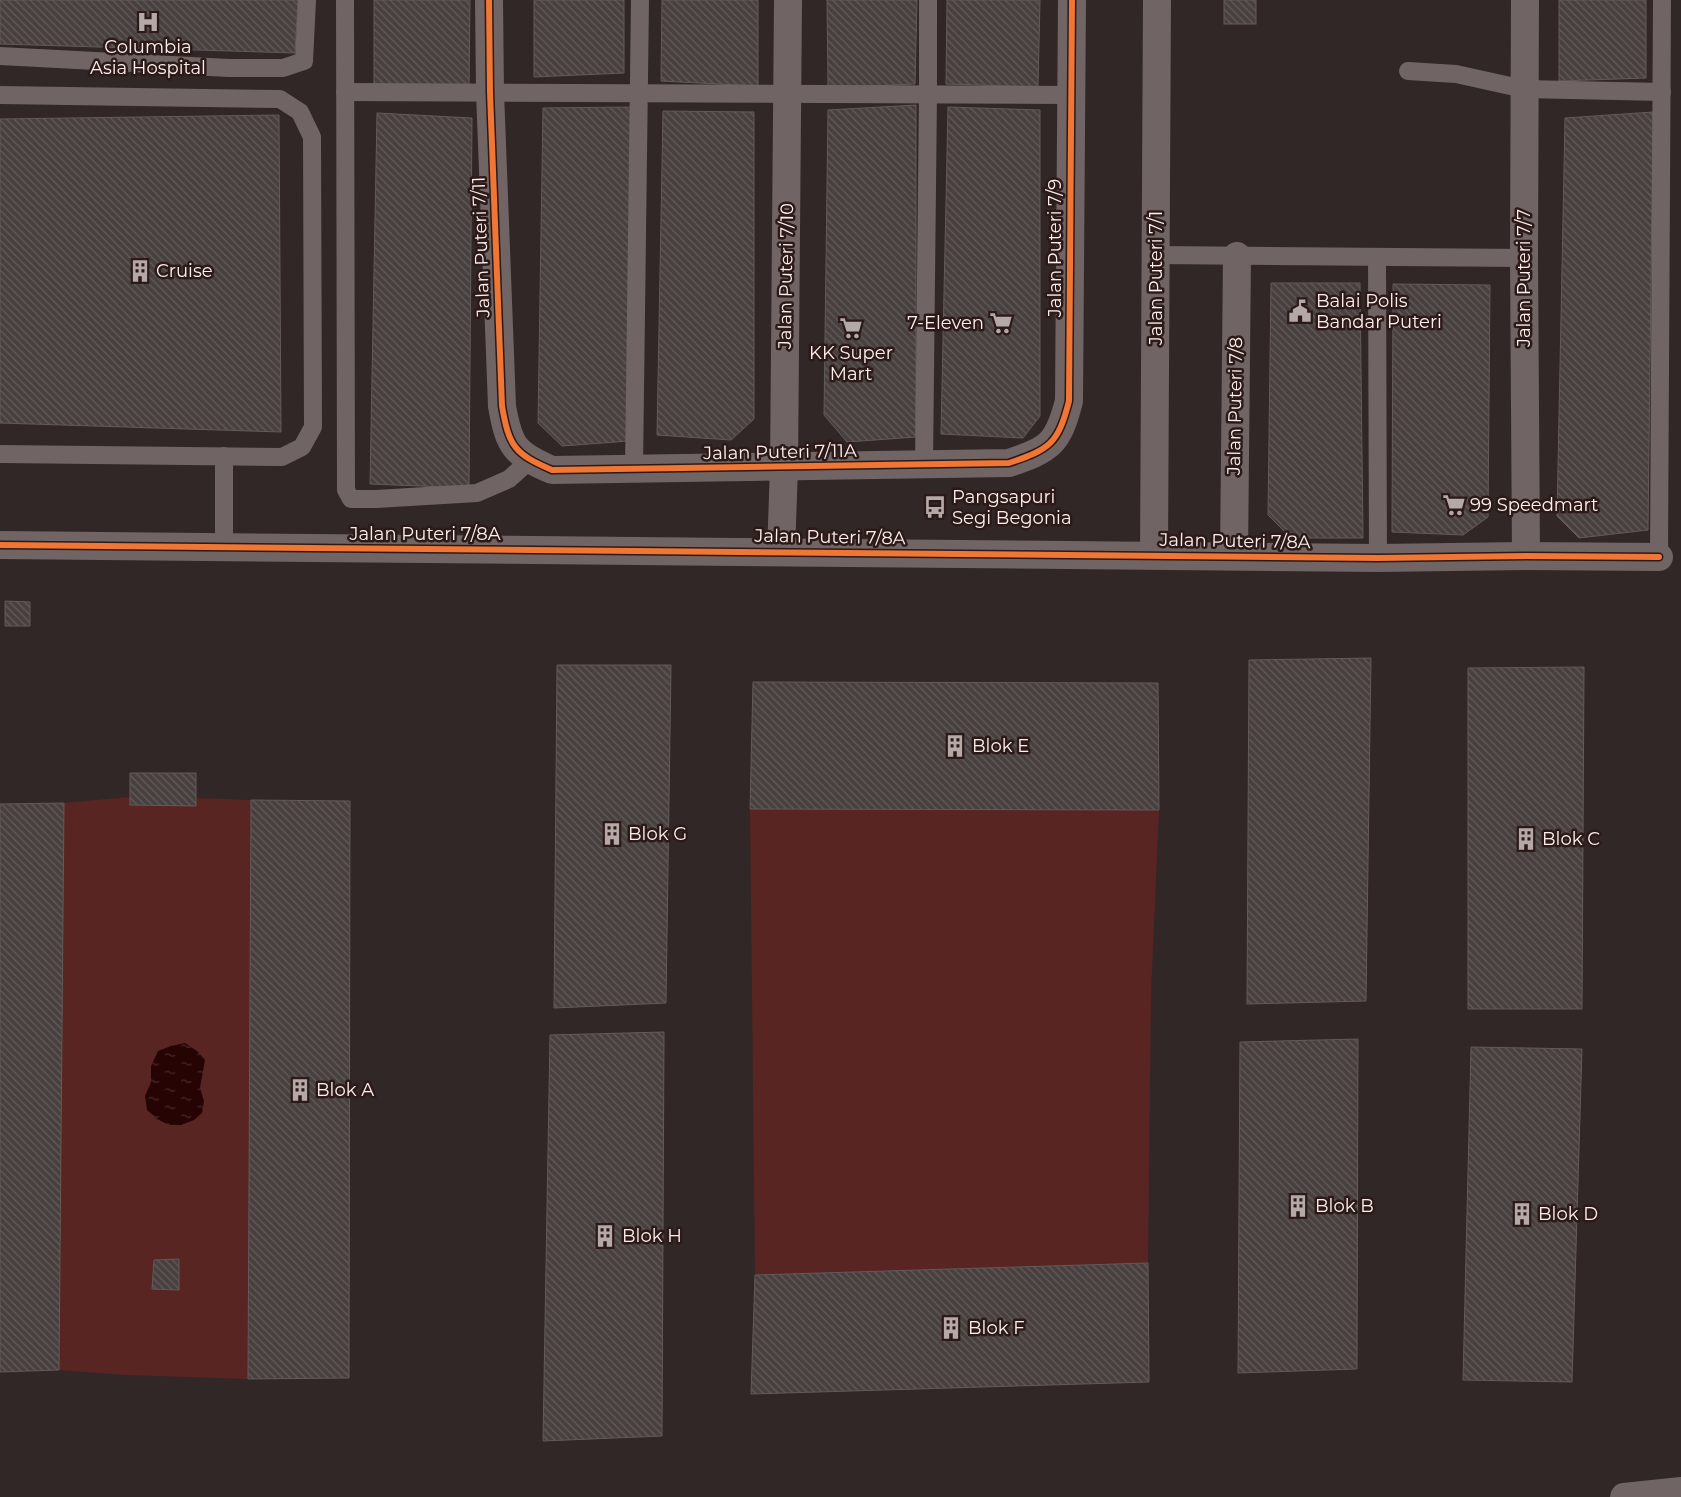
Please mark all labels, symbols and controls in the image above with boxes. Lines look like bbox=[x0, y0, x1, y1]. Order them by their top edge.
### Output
hospital icon: Columbia Asia Hospital bbox=[135, 9, 161, 35]
place label: Columbia Asia Hospital bbox=[90, 36, 206, 79]
street label: Jalan Puteri 7/11 bbox=[468, 176, 494, 319]
street label: Jalan Puteri 7/9 bbox=[1044, 179, 1066, 318]
street label: Jalan Puteri 7/10 bbox=[774, 203, 798, 350]
street label: Jalan Puteri 7/7 bbox=[1513, 209, 1535, 348]
street label: Jalan Puteri 7/1 bbox=[1145, 211, 1167, 346]
building icon: Cruise bbox=[127, 258, 153, 284]
place label: Cruise bbox=[156, 260, 213, 282]
place label: Balai Polis Bandar Puteri bbox=[1316, 290, 1442, 333]
public building icon: Balai Polis Bandar Puteri bbox=[1287, 298, 1313, 324]
supermarket icon: 7-Eleven bbox=[988, 310, 1014, 336]
place label: 7-Eleven bbox=[907, 312, 984, 334]
supermarket icon: KK Super Mart bbox=[838, 315, 864, 341]
street label: Jalan Puteri 7/8 bbox=[1223, 337, 1247, 476]
place label: KK Super Mart bbox=[809, 342, 893, 385]
street label: Jalan Puteri 7/11A bbox=[702, 440, 857, 464]
place label: Pangsapuri Segi Begonia bbox=[952, 486, 1072, 529]
supermarket icon: 99 Speedmart bbox=[1441, 492, 1467, 518]
bus stop icon: Pangsapuri Segi Begonia bbox=[922, 494, 948, 520]
place label: 99 Speedmart bbox=[1470, 494, 1598, 516]
street label: Jalan Puteri 7/8A bbox=[348, 523, 501, 545]
street label: Jalan Puteri 7/8A bbox=[753, 525, 906, 549]
street label: Jalan Puteri 7/8A bbox=[1158, 529, 1311, 553]
building icon: Blok E bbox=[942, 733, 968, 759]
place label: Blok E bbox=[972, 735, 1029, 757]
building icon: Blok G bbox=[599, 821, 625, 847]
place label: Blok G bbox=[628, 823, 687, 845]
building icon: Blok C bbox=[1513, 826, 1539, 852]
place label: Blok C bbox=[1542, 828, 1600, 850]
building icon: Blok A bbox=[287, 1077, 313, 1103]
place label: Blok A bbox=[316, 1079, 374, 1101]
building icon: Blok B bbox=[1285, 1193, 1311, 1219]
place label: Blok B bbox=[1315, 1195, 1374, 1217]
building icon: Blok D bbox=[1509, 1201, 1535, 1227]
place label: Blok D bbox=[1538, 1203, 1598, 1225]
building icon: Blok H bbox=[592, 1223, 618, 1249]
place label: Blok H bbox=[622, 1225, 682, 1247]
building icon: Blok F bbox=[938, 1315, 964, 1341]
place label: Blok F bbox=[968, 1317, 1025, 1339]

